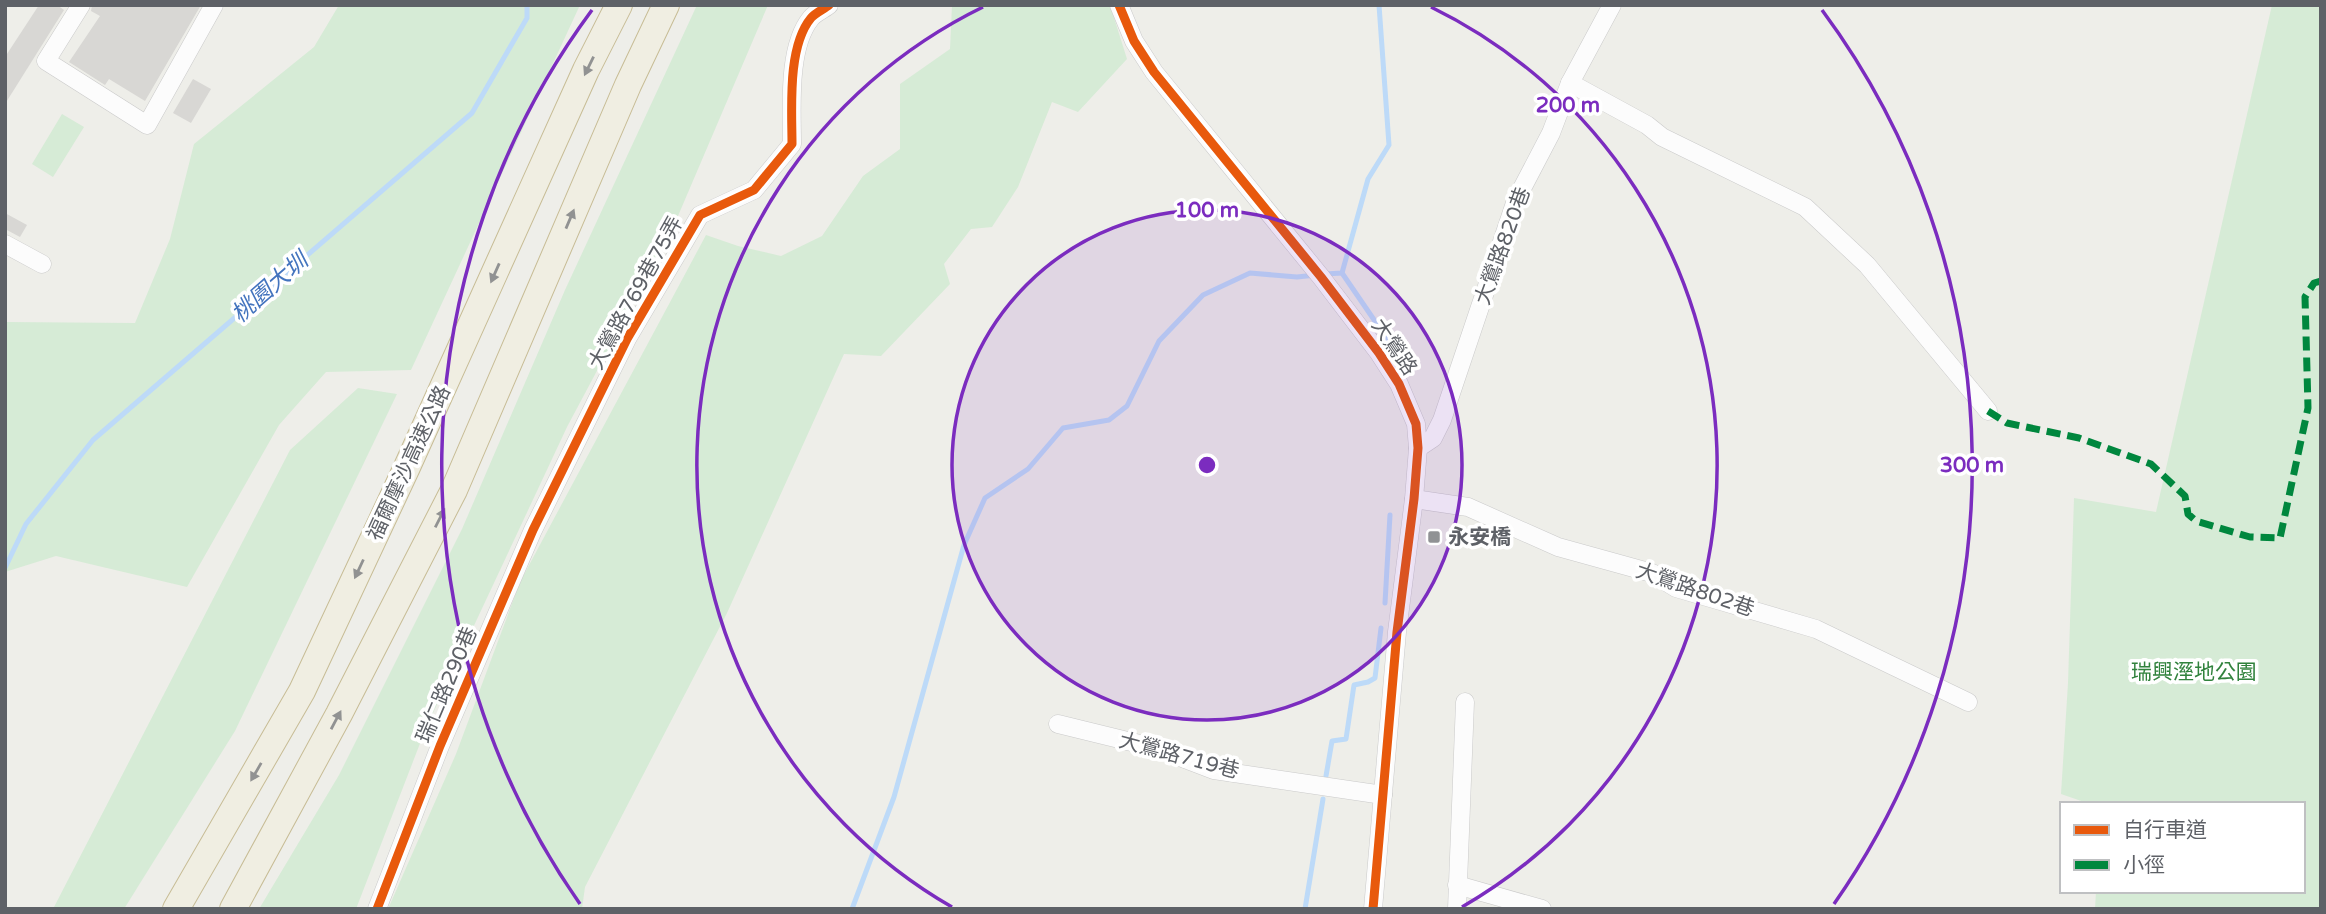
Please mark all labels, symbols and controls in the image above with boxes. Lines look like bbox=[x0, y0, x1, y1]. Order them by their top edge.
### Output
one-way arrow bbox=[583, 56, 594, 76]
text: 200 m bbox=[1536, 93, 1600, 118]
street label: 大鶯路820巷 bbox=[1470, 184, 1536, 308]
text: 100 m bbox=[1175, 198, 1239, 223]
one-way arrow bbox=[565, 209, 576, 230]
street label: 大鶯路769巷75弄 bbox=[584, 212, 688, 374]
water label: 桃園大圳 bbox=[226, 245, 316, 329]
one-way arrow bbox=[489, 263, 500, 284]
street label: 大鶯路 bbox=[1366, 314, 1422, 380]
street label: 福爾摩沙高速公路 bbox=[362, 382, 456, 544]
centre of rings bbox=[1195, 453, 1219, 477]
text: 300 m bbox=[1940, 453, 2004, 478]
one-way arrow bbox=[434, 508, 445, 528]
place label: 永安橋 bbox=[1448, 525, 1511, 550]
marker: 永安橋 bbox=[1426, 529, 1442, 545]
street label: 大鶯路802巷 bbox=[1633, 558, 1757, 622]
one-way arrow bbox=[354, 559, 365, 579]
street label: 瑞仁路290巷 bbox=[411, 623, 483, 747]
park label: 瑞興溼地公園 bbox=[2131, 660, 2257, 685]
one-way arrow bbox=[330, 710, 342, 730]
street label: 大鶯路719巷 bbox=[1116, 728, 1242, 784]
one-way arrow bbox=[250, 762, 262, 781]
legend bbox=[2060, 802, 2305, 893]
text: 自行車道 bbox=[2123, 818, 2207, 843]
text: 小徑 bbox=[2123, 853, 2165, 878]

